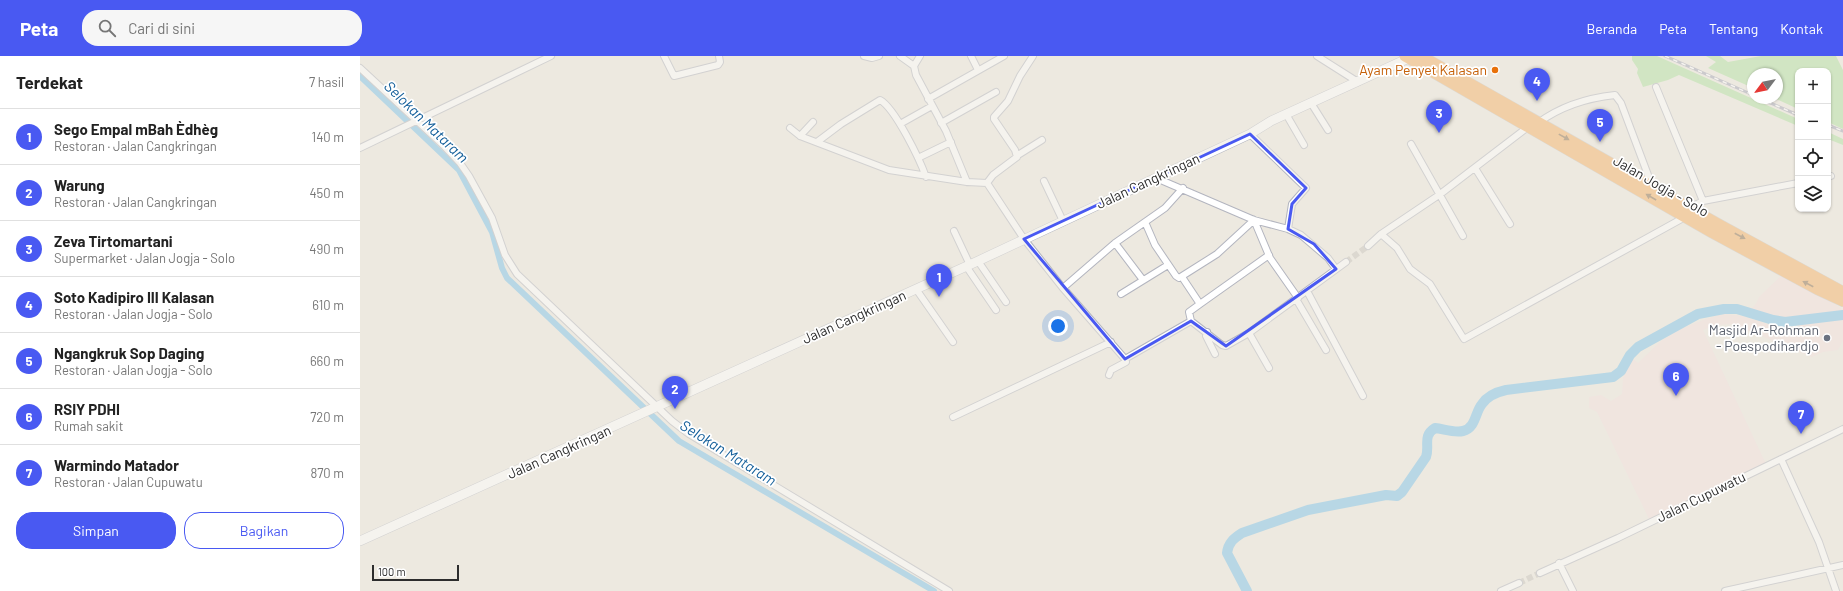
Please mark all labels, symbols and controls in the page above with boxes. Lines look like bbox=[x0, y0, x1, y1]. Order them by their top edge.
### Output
search box bbox=[82, 10, 362, 46]
text: Peta bbox=[20, 17, 58, 40]
icon: search bbox=[96, 17, 118, 39]
text: Cari di sini bbox=[128, 19, 195, 37]
text: Beranda bbox=[1587, 20, 1637, 37]
text: Peta bbox=[1659, 20, 1687, 37]
text: Tentang bbox=[1709, 20, 1758, 37]
text: Kontak bbox=[1780, 20, 1823, 37]
place label: Ayam Penyet Kalasan bbox=[1359, 61, 1487, 78]
marker: Ayam Penyet Kalasan bbox=[1490, 65, 1500, 75]
pin: 4 bbox=[1524, 68, 1550, 101]
north arrow bbox=[1747, 68, 1783, 104]
map controls bbox=[1795, 68, 1831, 212]
button: + bbox=[1795, 68, 1831, 104]
text: Terdekat bbox=[16, 72, 83, 92]
text: 7 hasil bbox=[309, 74, 344, 90]
water label: Selokan Mataram bbox=[381, 77, 472, 166]
pin: 3 bbox=[1426, 100, 1452, 133]
button: − bbox=[1795, 104, 1831, 140]
pin: 5 bbox=[1587, 109, 1613, 142]
text: Sego Empal mBah Èdhèg bbox=[54, 120, 218, 138]
text: 1 bbox=[27, 129, 31, 145]
text: 140 m bbox=[312, 129, 344, 145]
one-way arrow bbox=[1558, 134, 1570, 141]
text: Restoran · Jalan Cangkringan bbox=[54, 138, 217, 154]
button: locate bbox=[1795, 140, 1831, 176]
street label: Jalan Cangkringan bbox=[1093, 149, 1202, 212]
street label: Jalan Jogja - Solo bbox=[1610, 151, 1712, 220]
text: Warung bbox=[54, 176, 105, 194]
button: layers bbox=[1795, 176, 1831, 212]
text: 2 bbox=[25, 185, 33, 201]
text: 450 m bbox=[309, 185, 344, 201]
text: Restoran · Jalan Cangkringan bbox=[54, 194, 217, 210]
one-way arrow bbox=[1645, 194, 1657, 201]
text: Zeva Tirtomartani bbox=[54, 232, 173, 250]
one-way arrow bbox=[1734, 233, 1746, 239]
text: 3 bbox=[25, 241, 33, 257]
text: 490 m bbox=[309, 241, 344, 257]
text: Supermarket · Jalan Jogja - Solo bbox=[54, 250, 235, 266]
pin: 1 bbox=[926, 264, 952, 297]
one-way arrow bbox=[1802, 281, 1814, 287]
street label: Jalan Cangkringan bbox=[799, 286, 908, 347]
text: Soto Kadipiro III Kalasan bbox=[54, 288, 214, 306]
text: 4 bbox=[25, 297, 33, 313]
text: 610 m bbox=[312, 297, 344, 313]
text: Restoran · Jalan Jogja - Solo bbox=[54, 306, 213, 322]
your location bbox=[1048, 316, 1068, 336]
place label: Masjid Ar-Rohman - Poespodihardjo bbox=[1709, 321, 1819, 354]
marker: Masjid Ar-Rohman - Poespodihardjo bbox=[1822, 333, 1832, 343]
text: Ngangkruk Sop Daging bbox=[54, 344, 204, 362]
text: 5 bbox=[25, 353, 33, 369]
text: 660 m bbox=[310, 353, 344, 369]
text: Restoran · Jalan Jogja - Solo bbox=[54, 362, 213, 378]
pin: 6 bbox=[1663, 363, 1689, 396]
pin: 2 bbox=[662, 376, 688, 409]
text: RSIY PDHI bbox=[54, 400, 120, 418]
pin: 7 bbox=[1788, 401, 1814, 434]
text: 6 bbox=[26, 409, 32, 425]
text: 720 m bbox=[310, 409, 344, 425]
water label: Selokan Mataram bbox=[677, 415, 780, 489]
text: Rumah sakit bbox=[54, 418, 123, 434]
street label: Jalan Cangkringan bbox=[504, 421, 613, 482]
text: Warmindo Matador bbox=[54, 456, 179, 474]
text: 7 bbox=[26, 465, 32, 481]
text: 870 m bbox=[310, 465, 344, 481]
street label: Jalan Cupuwatu bbox=[1654, 468, 1748, 525]
text: Restoran · Jalan Cupuwatu bbox=[54, 474, 203, 490]
button: Simpan bbox=[16, 512, 176, 549]
button: Bagikan bbox=[184, 512, 344, 549]
scale bar bbox=[372, 563, 459, 582]
text: 100 m bbox=[378, 565, 406, 578]

